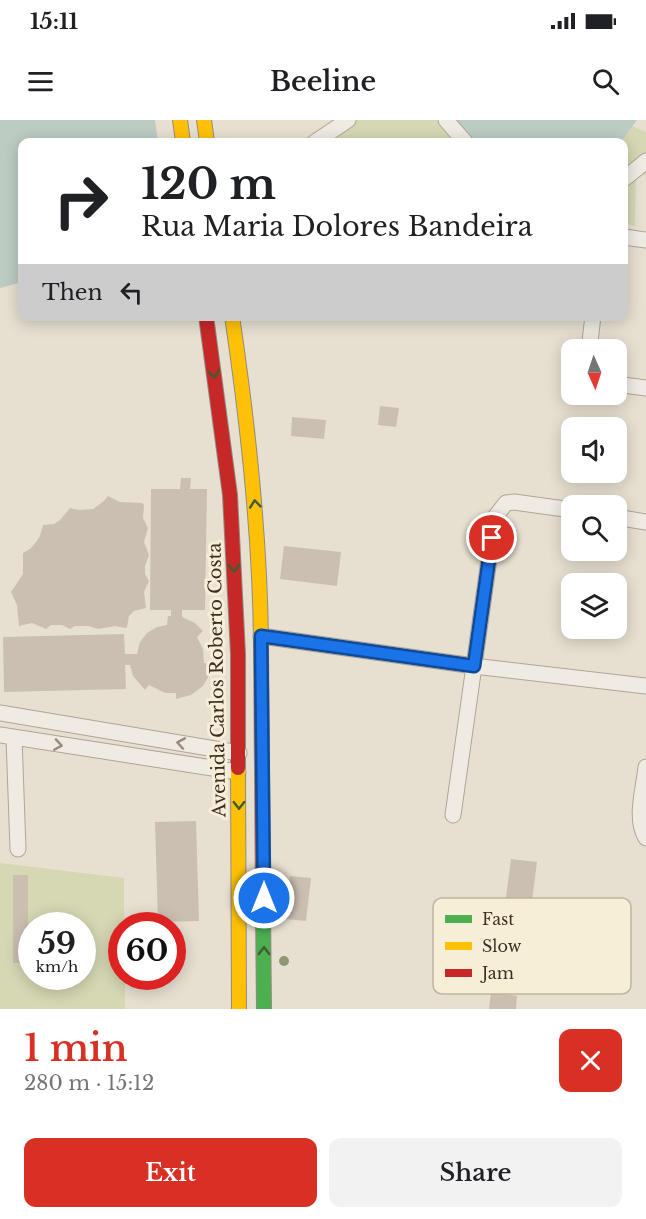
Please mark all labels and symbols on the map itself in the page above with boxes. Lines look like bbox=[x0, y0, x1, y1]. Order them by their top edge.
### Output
north arrow bbox=[561, 339, 627, 405]
one-way arrow bbox=[207, 370, 219, 379]
one-way arrow bbox=[249, 499, 262, 508]
pin bbox=[466, 512, 517, 563]
street label: Avenida Carlos Roberto Costa bbox=[204, 542, 230, 819]
one-way arrow bbox=[227, 564, 240, 573]
one-way arrow bbox=[53, 738, 62, 750]
one-way arrow bbox=[176, 738, 186, 750]
one-way arrow bbox=[233, 801, 245, 810]
position arrow bbox=[232, 866, 296, 930]
legend bbox=[433, 898, 631, 994]
text: Fast bbox=[482, 909, 514, 929]
speed limit sign: 60 bbox=[108, 912, 186, 990]
text: Slow bbox=[482, 936, 522, 956]
one-way arrow bbox=[258, 946, 270, 955]
text: Jam bbox=[480, 963, 514, 983]

